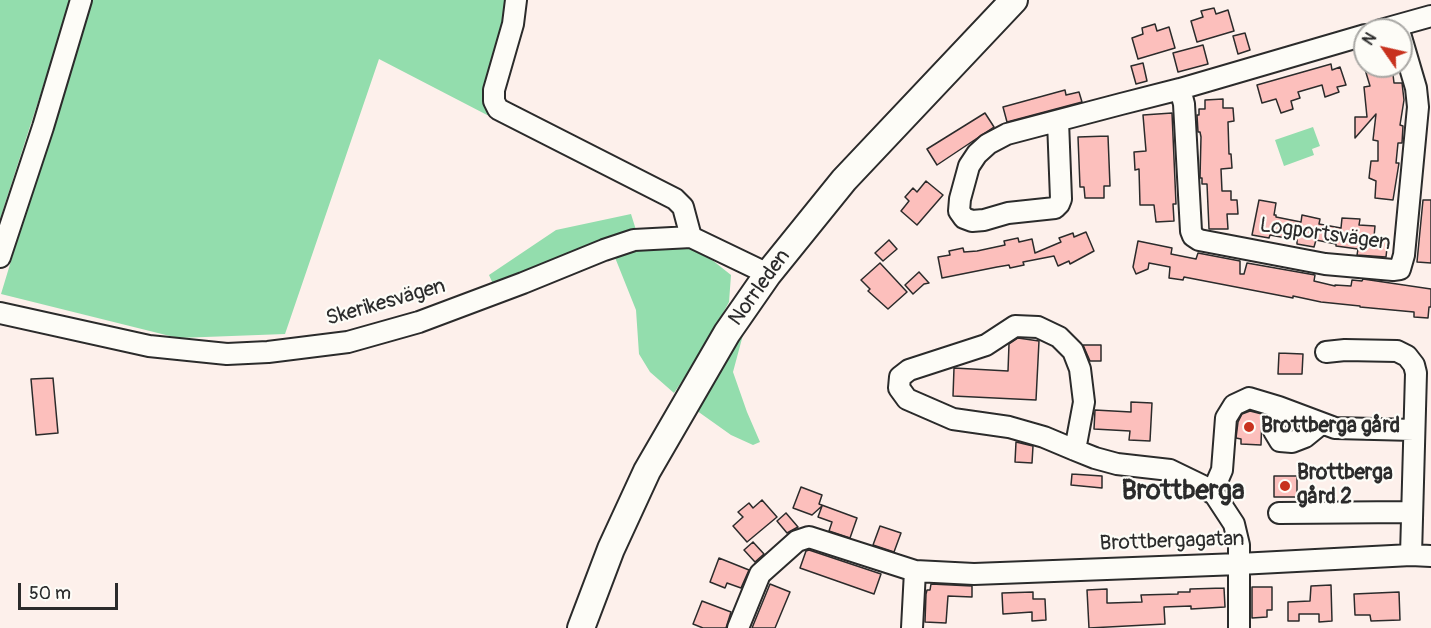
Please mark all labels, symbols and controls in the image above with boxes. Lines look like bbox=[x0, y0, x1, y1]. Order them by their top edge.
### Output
north arrow bbox=[1353, 18, 1413, 78]
text: N bbox=[1358, 29, 1381, 49]
street label: Logportsvägen bbox=[1258, 213, 1392, 257]
street label: Norrleden bbox=[724, 245, 796, 331]
street label: Skerikesvägen bbox=[323, 274, 449, 332]
place label: Brottberga gård bbox=[1261, 414, 1400, 440]
marker: Brottberga gård bbox=[1242, 420, 1256, 434]
place label: Brottberga gård 2 bbox=[1297, 461, 1393, 511]
district label: Brottberga bbox=[1122, 476, 1244, 508]
marker: Brottberga gård 2 bbox=[1278, 479, 1292, 493]
street label: Brottbergagatan bbox=[1099, 527, 1245, 557]
scale bar bbox=[21, 571, 122, 609]
text: 50 m bbox=[29, 582, 71, 605]

